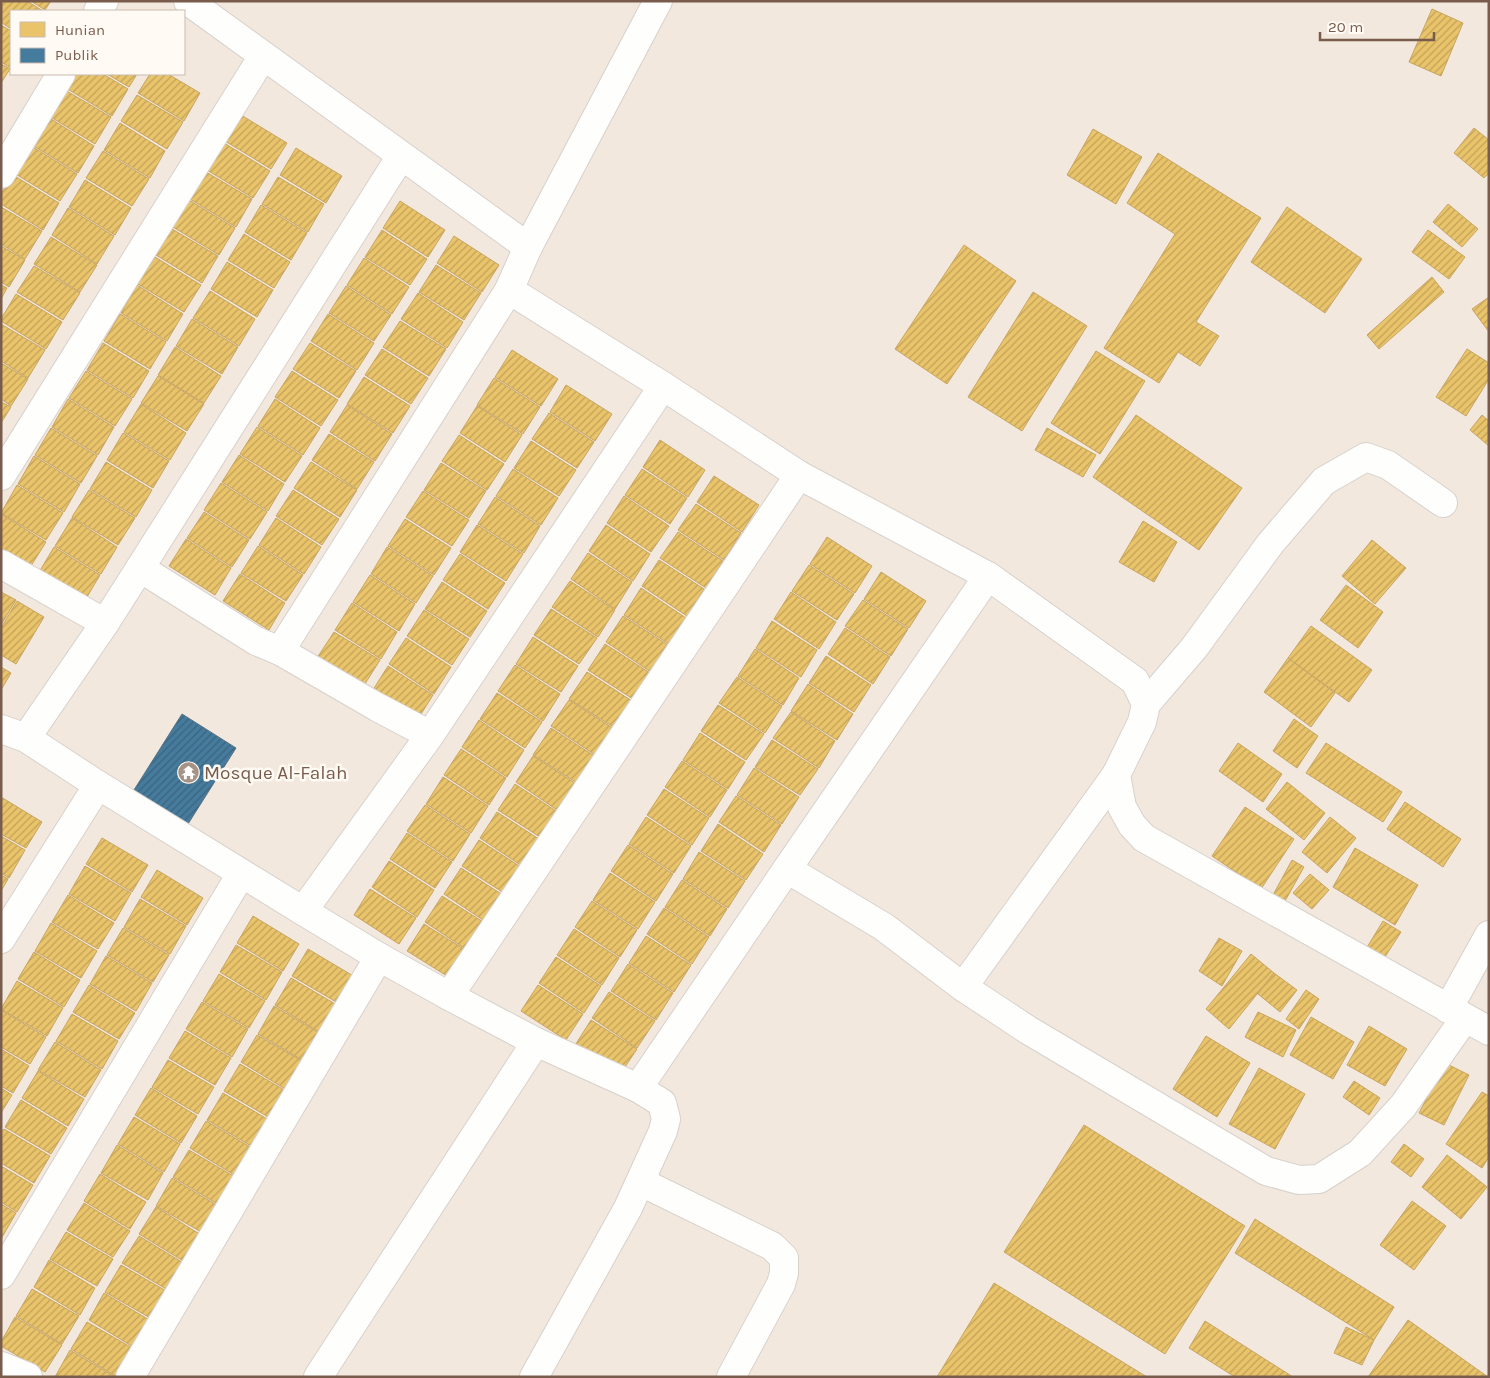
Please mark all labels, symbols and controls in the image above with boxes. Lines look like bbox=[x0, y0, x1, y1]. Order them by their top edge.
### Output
legend bbox=[10, 10, 185, 75]
scale bar bbox=[1320, 10, 1434, 42]
text: 20 m bbox=[1328, 18, 1363, 36]
text: Hunian bbox=[55, 21, 105, 39]
text: Publik bbox=[55, 46, 98, 64]
temple icon: Mosque Al-Falah bbox=[176, 760, 200, 784]
place label: Mosque Al-Falah bbox=[204, 762, 347, 784]

